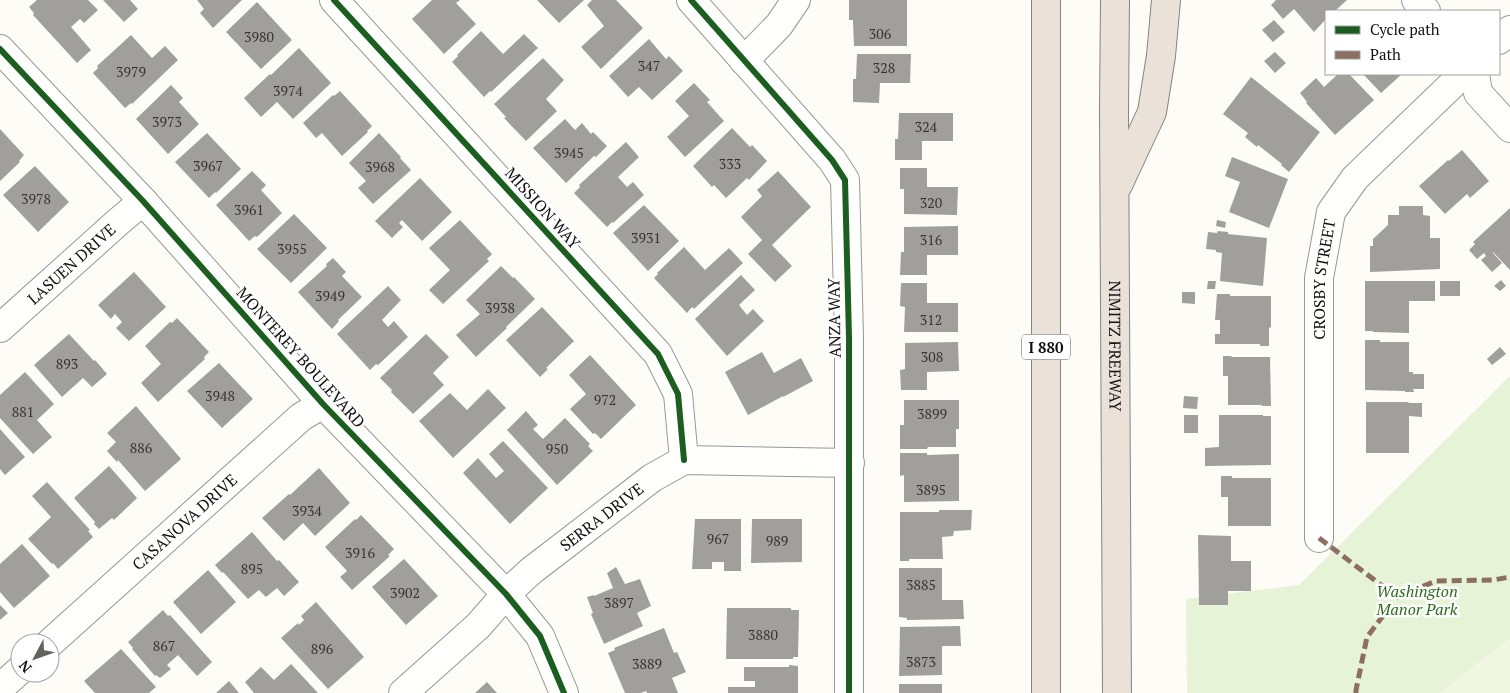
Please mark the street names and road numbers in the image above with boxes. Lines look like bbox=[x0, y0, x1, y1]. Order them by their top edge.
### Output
street label: MISSION WAY bbox=[500, 162, 586, 254]
street label: CROSBY STREET bbox=[1308, 217, 1341, 340]
street label: LASUEN DRIVE bbox=[23, 218, 120, 309]
street label: ANZA WAY bbox=[822, 277, 846, 358]
street label: NIMITZ FREEWAY bbox=[1104, 280, 1127, 412]
street label: MONTEREY BOULEVARD bbox=[232, 282, 370, 432]
road number: I 880 bbox=[1022, 334, 1070, 360]
street label: CASANOVA DRIVE bbox=[127, 469, 242, 575]
street label: SERRA DRIVE bbox=[555, 478, 648, 556]

